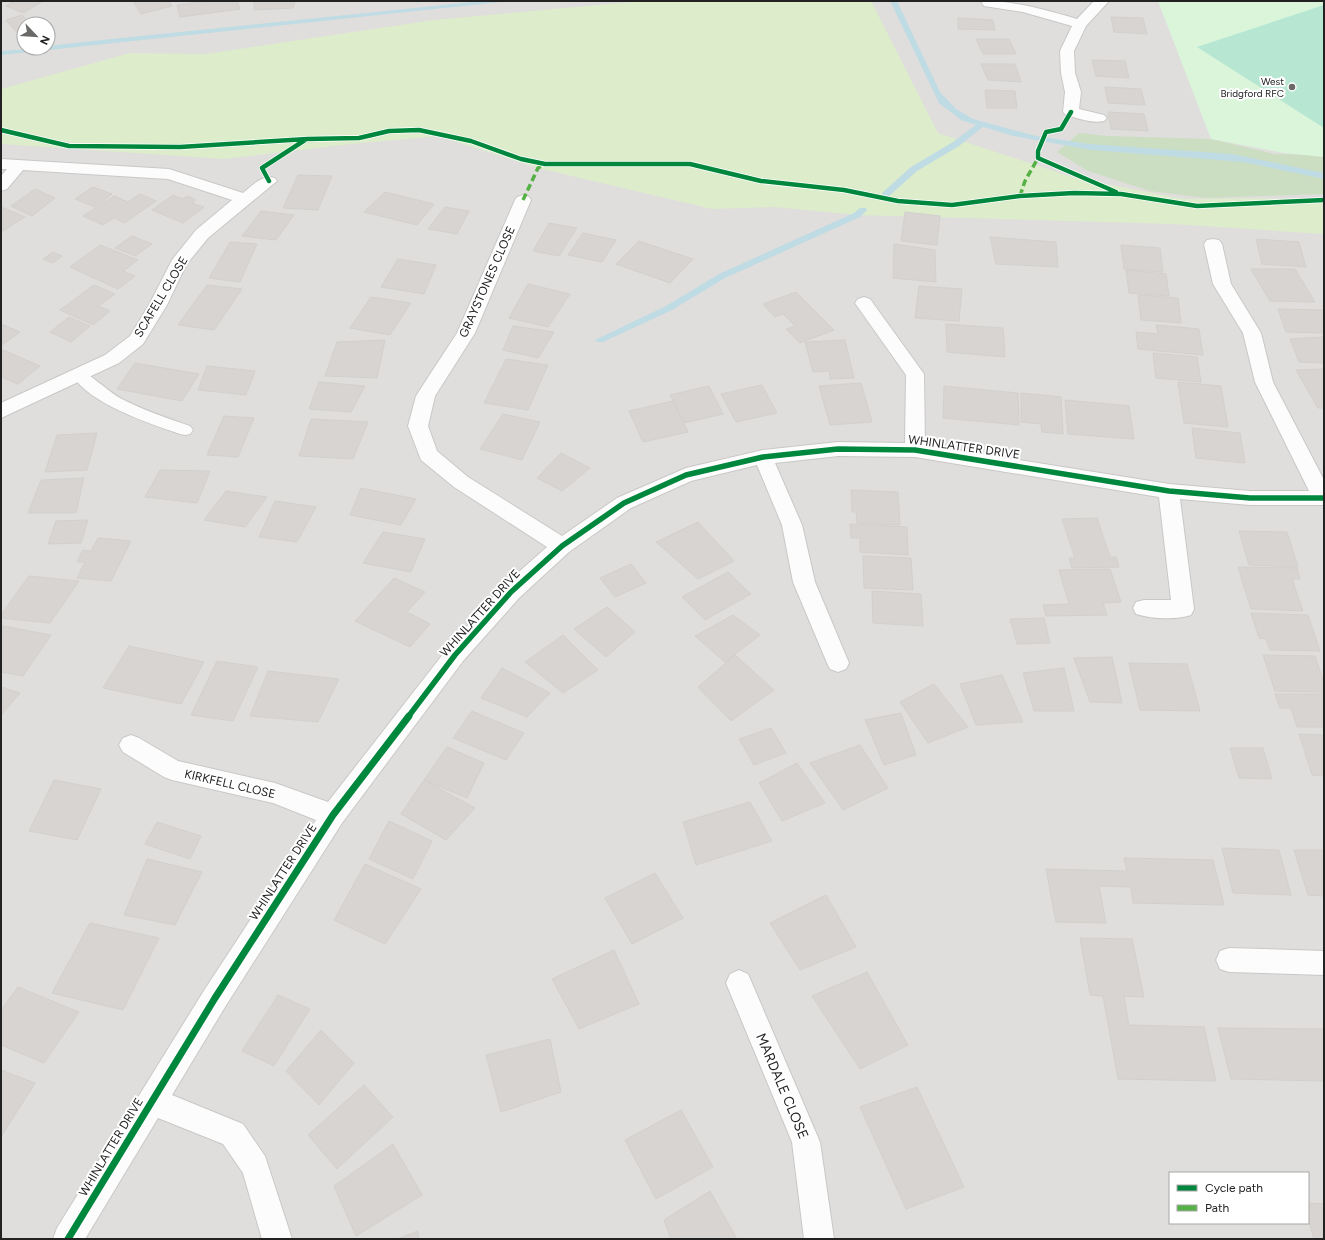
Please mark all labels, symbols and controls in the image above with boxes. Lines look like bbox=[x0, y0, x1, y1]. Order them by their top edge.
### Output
north arrow bbox=[16, 16, 56, 56]
text: N bbox=[37, 33, 52, 47]
place label: West Bridgford RFC bbox=[1220, 75, 1284, 100]
marker: West Bridgford RFC bbox=[1287, 82, 1297, 92]
street label: GRAYSTONES CLOSE bbox=[456, 224, 518, 340]
street label: SCAFELL CLOSE bbox=[131, 254, 191, 340]
street label: WHINLATTER DRIVE bbox=[907, 432, 1021, 462]
street label: WHINLATTER DRIVE bbox=[437, 566, 523, 660]
street label: KIRKFELL CLOSE bbox=[183, 767, 277, 801]
street label: WHINLATTER DRIVE bbox=[246, 821, 320, 923]
street label: MARDALE CLOSE bbox=[752, 1031, 812, 1141]
street label: WHINLATTER DRIVE bbox=[76, 1095, 146, 1199]
legend bbox=[1169, 1172, 1309, 1224]
text: Cycle path bbox=[1205, 1181, 1263, 1195]
text: Path bbox=[1205, 1201, 1229, 1215]

